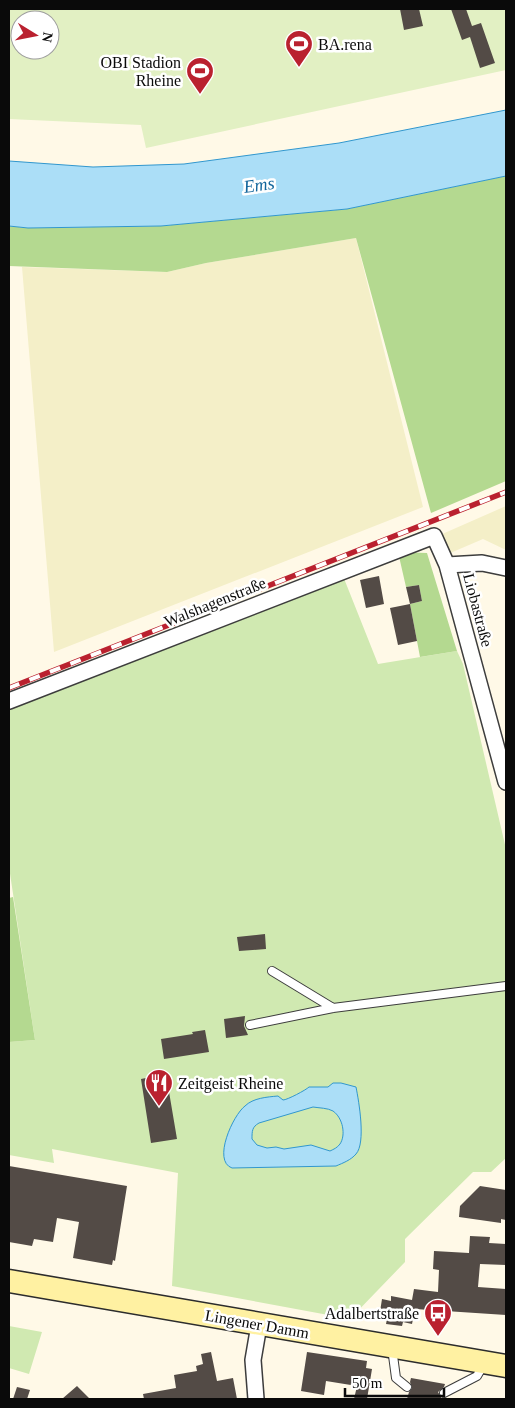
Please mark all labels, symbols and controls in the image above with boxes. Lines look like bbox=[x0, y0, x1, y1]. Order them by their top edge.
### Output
north arrow bbox=[10, 10, 60, 60]
sports icon: BA.rena bbox=[284, 29, 314, 68]
text: N bbox=[39, 31, 56, 43]
place label: BA.rena bbox=[318, 36, 372, 53]
place label: OBI Stadion Rheine bbox=[101, 54, 181, 89]
sports icon: OBI Stadion Rheine bbox=[185, 56, 215, 95]
water label: Ems bbox=[241, 173, 276, 197]
street label: Liobastraße bbox=[460, 571, 496, 649]
street label: Walshagenstraße bbox=[162, 574, 269, 631]
restaurant icon: Zeitgeist Rheine bbox=[144, 1068, 174, 1107]
place label: Zeitgeist Rheine bbox=[178, 1075, 283, 1093]
bus stop icon: Adalbertstraße bbox=[423, 1298, 453, 1337]
place label: Adalbertstraße bbox=[325, 1305, 419, 1322]
street label: Lingener Damm bbox=[204, 1306, 311, 1343]
scale bar bbox=[345, 1366, 444, 1398]
text: 50 m bbox=[352, 1375, 383, 1391]

